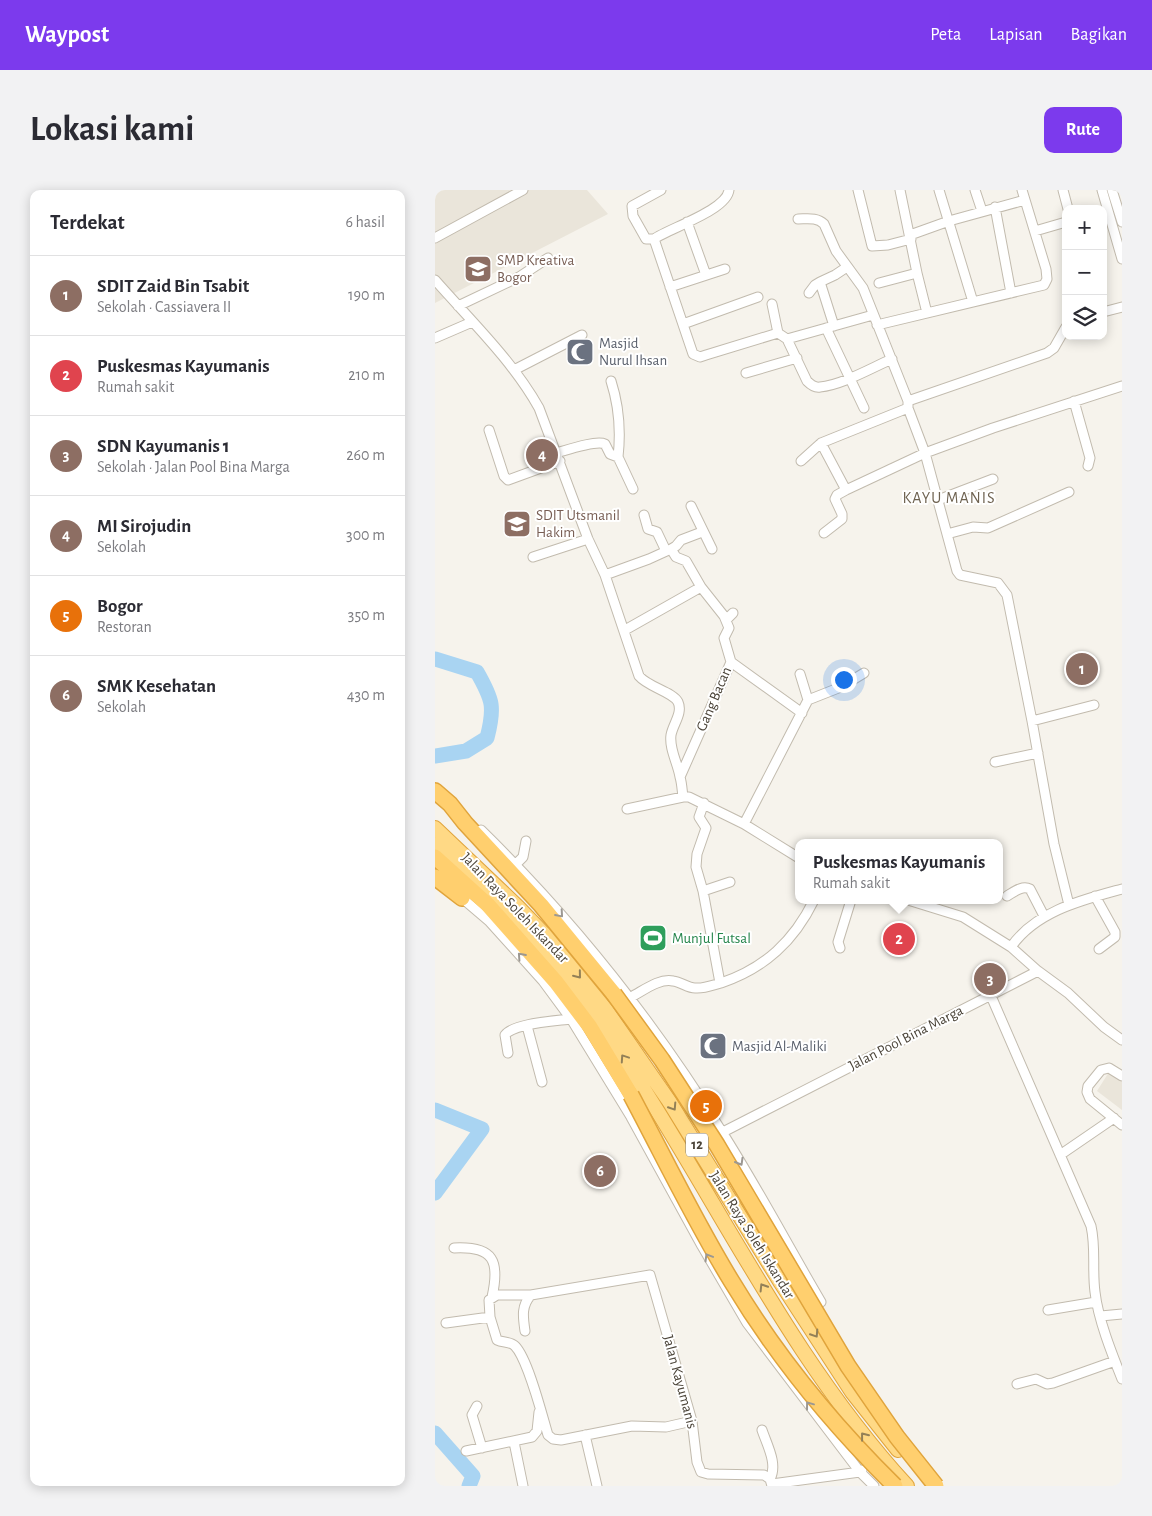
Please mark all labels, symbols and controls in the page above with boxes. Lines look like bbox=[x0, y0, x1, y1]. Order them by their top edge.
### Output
text: Waypost bbox=[25, 23, 109, 47]
text: Peta bbox=[930, 26, 961, 44]
text: Lapisan bbox=[989, 26, 1043, 44]
text: Bagikan bbox=[1071, 26, 1127, 44]
button: Rute bbox=[1044, 107, 1122, 153]
text: Lokasi kami bbox=[30, 112, 194, 147]
map controls bbox=[1062, 205, 1107, 340]
button: + bbox=[1062, 205, 1107, 250]
text: Terdekat bbox=[50, 212, 125, 233]
text: 6 hasil bbox=[345, 214, 385, 230]
button: − bbox=[1062, 250, 1107, 295]
place label: SMP Kreativa Bogor bbox=[497, 253, 574, 285]
school or university icon: SMP Kreativa Bogor bbox=[463, 254, 493, 284]
text: SDIT Zaid Bin Tsabit bbox=[97, 277, 249, 296]
text: 1 bbox=[63, 287, 69, 303]
text: 190 m bbox=[348, 287, 385, 303]
button: layers bbox=[1062, 295, 1107, 340]
text: Sekolah · Cassiavera II bbox=[97, 299, 231, 315]
place label: Masjid Nurul Ihsan bbox=[599, 336, 667, 368]
mosque icon: Masjid Nurul Ihsan bbox=[565, 337, 595, 367]
text: Puskesmas Kayumanis bbox=[97, 357, 269, 376]
text: 2 bbox=[62, 367, 70, 383]
text: 210 m bbox=[348, 367, 385, 383]
text: Rumah sakit bbox=[97, 379, 174, 395]
pin: 4 bbox=[526, 436, 558, 474]
text: SDN Kayumanis 1 bbox=[97, 437, 229, 456]
text: 3 bbox=[63, 447, 69, 463]
text: 260 m bbox=[346, 447, 385, 463]
text: Sekolah · Jalan Pool Bina Marga bbox=[97, 459, 290, 475]
district label: KAYU MANIS bbox=[903, 490, 995, 506]
place label: SDIT Utsmanil Hakim bbox=[536, 508, 620, 540]
school or university icon: SDIT Utsmanil Hakim bbox=[502, 509, 532, 539]
text: MI Sirojudin bbox=[97, 517, 191, 536]
text: 4 bbox=[62, 527, 70, 543]
text: 300 m bbox=[346, 527, 385, 543]
text: Sekolah bbox=[97, 539, 146, 555]
text: Bogor bbox=[97, 597, 143, 616]
text: 5 bbox=[63, 607, 69, 623]
text: 350 m bbox=[348, 607, 385, 623]
text: Restoran bbox=[97, 619, 152, 635]
pin: 1 bbox=[1066, 650, 1098, 688]
street label: Gang Bacan bbox=[694, 665, 734, 733]
your location bbox=[831, 667, 857, 693]
text: SMK Kesehatan bbox=[97, 677, 216, 696]
text: 6 bbox=[62, 687, 70, 703]
text: 430 m bbox=[347, 687, 385, 703]
text: Sekolah bbox=[97, 699, 146, 715]
popup bbox=[795, 839, 1003, 904]
street label: Jalan Raya Soleh Iskandar bbox=[459, 850, 572, 966]
text: Puskesmas Kayumanis bbox=[813, 853, 985, 872]
text: Rumah sakit bbox=[813, 875, 890, 891]
one-way arrow bbox=[554, 908, 563, 917]
pin: 2 bbox=[883, 920, 915, 958]
sports icon: Munjul Futsal bbox=[638, 923, 668, 953]
place label: Munjul Futsal bbox=[672, 931, 751, 946]
one-way arrow bbox=[518, 953, 527, 962]
pin: 3 bbox=[974, 960, 1006, 998]
one-way arrow bbox=[573, 970, 582, 979]
street label: Jalan Pool Bina Marga bbox=[846, 1003, 966, 1073]
mosque icon: Masjid Al-Maliki bbox=[698, 1031, 728, 1061]
place label: Masjid Al-Maliki bbox=[732, 1039, 827, 1054]
one-way arrow bbox=[621, 1055, 630, 1064]
pin: 5 bbox=[690, 1087, 722, 1125]
one-way arrow bbox=[667, 1102, 676, 1111]
road number: 12 bbox=[686, 1134, 708, 1156]
pin: 6 bbox=[584, 1152, 616, 1190]
one-way arrow bbox=[733, 1156, 743, 1165]
street label: Jalan Raya Soleh Iskandar bbox=[707, 1169, 797, 1301]
one-way arrow bbox=[704, 1253, 714, 1262]
one-way arrow bbox=[759, 1283, 769, 1292]
one-way arrow bbox=[808, 1329, 818, 1338]
street label: Jalan Kayumanis bbox=[660, 1334, 700, 1430]
one-way arrow bbox=[807, 1402, 815, 1411]
one-way arrow bbox=[861, 1433, 869, 1442]

